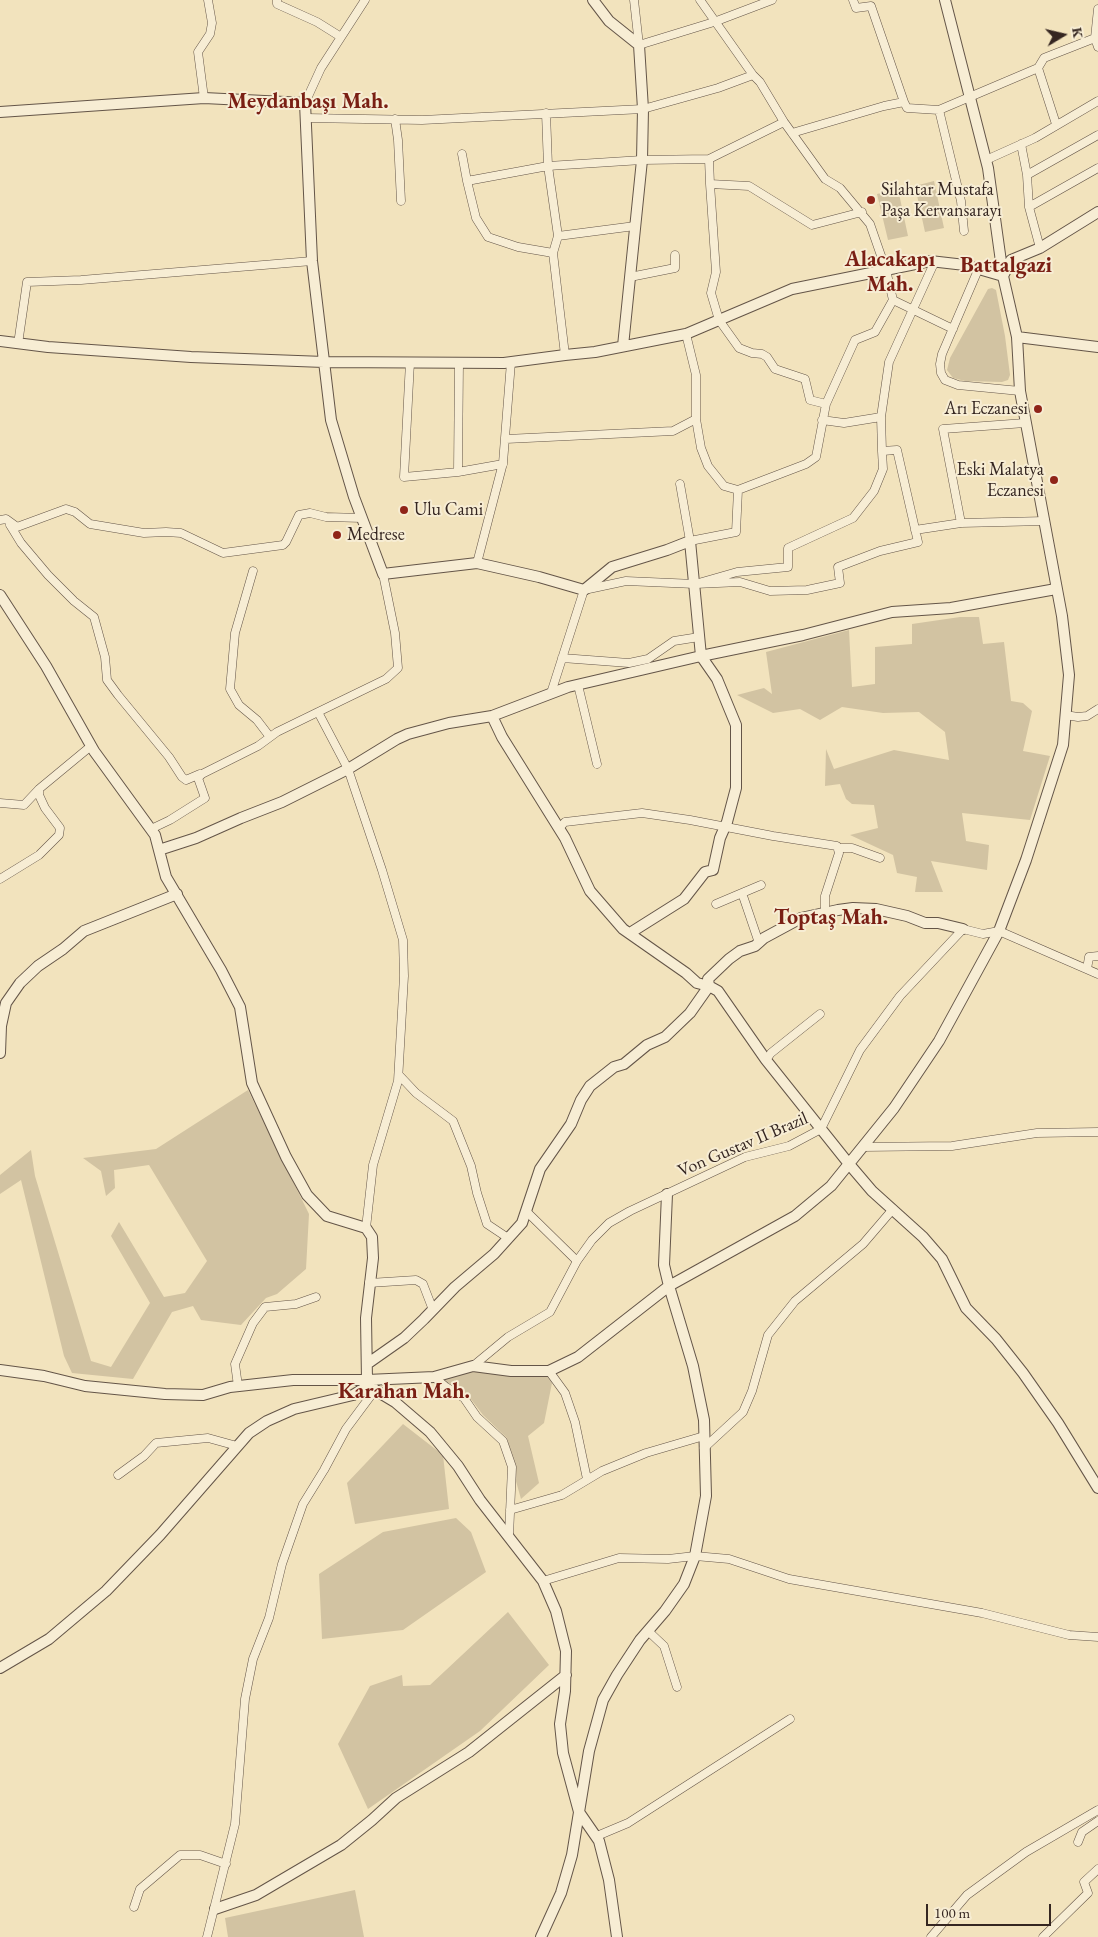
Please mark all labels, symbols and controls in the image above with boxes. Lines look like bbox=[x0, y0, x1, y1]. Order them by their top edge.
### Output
north arrow bbox=[1038, 10, 1088, 60]
text: K bbox=[1068, 26, 1088, 39]
district label: Meydanbaşı Mah. bbox=[227, 89, 389, 115]
place label: Silahtar Mustafa Paşa Kervansarayı bbox=[881, 179, 1002, 222]
marker: Silahtar Mustafa Paşa Kervansarayı bbox=[865, 194, 877, 206]
district label: Alacakapı Mah. bbox=[845, 247, 935, 298]
district label: Battalgazi bbox=[960, 253, 1052, 279]
place label: Arı Eczanesi bbox=[944, 398, 1028, 420]
marker: Arı Eczanesi bbox=[1032, 403, 1044, 415]
place label: Eski Malatya Eczanesi bbox=[957, 459, 1044, 502]
marker: Eski Malatya Eczanesi bbox=[1048, 474, 1060, 486]
place label: Ulu Cami bbox=[414, 499, 483, 521]
marker: Ulu Cami bbox=[398, 504, 410, 516]
place label: Medrese bbox=[347, 524, 405, 546]
marker: Medrese bbox=[331, 529, 343, 541]
district label: Toptaş Mah. bbox=[774, 905, 888, 931]
street label: Von Gustav II Brazil bbox=[675, 1108, 811, 1182]
district label: Karahan Mah. bbox=[338, 1379, 470, 1405]
scale bar bbox=[928, 1894, 1053, 1926]
text: 100 m bbox=[934, 1903, 970, 1922]

